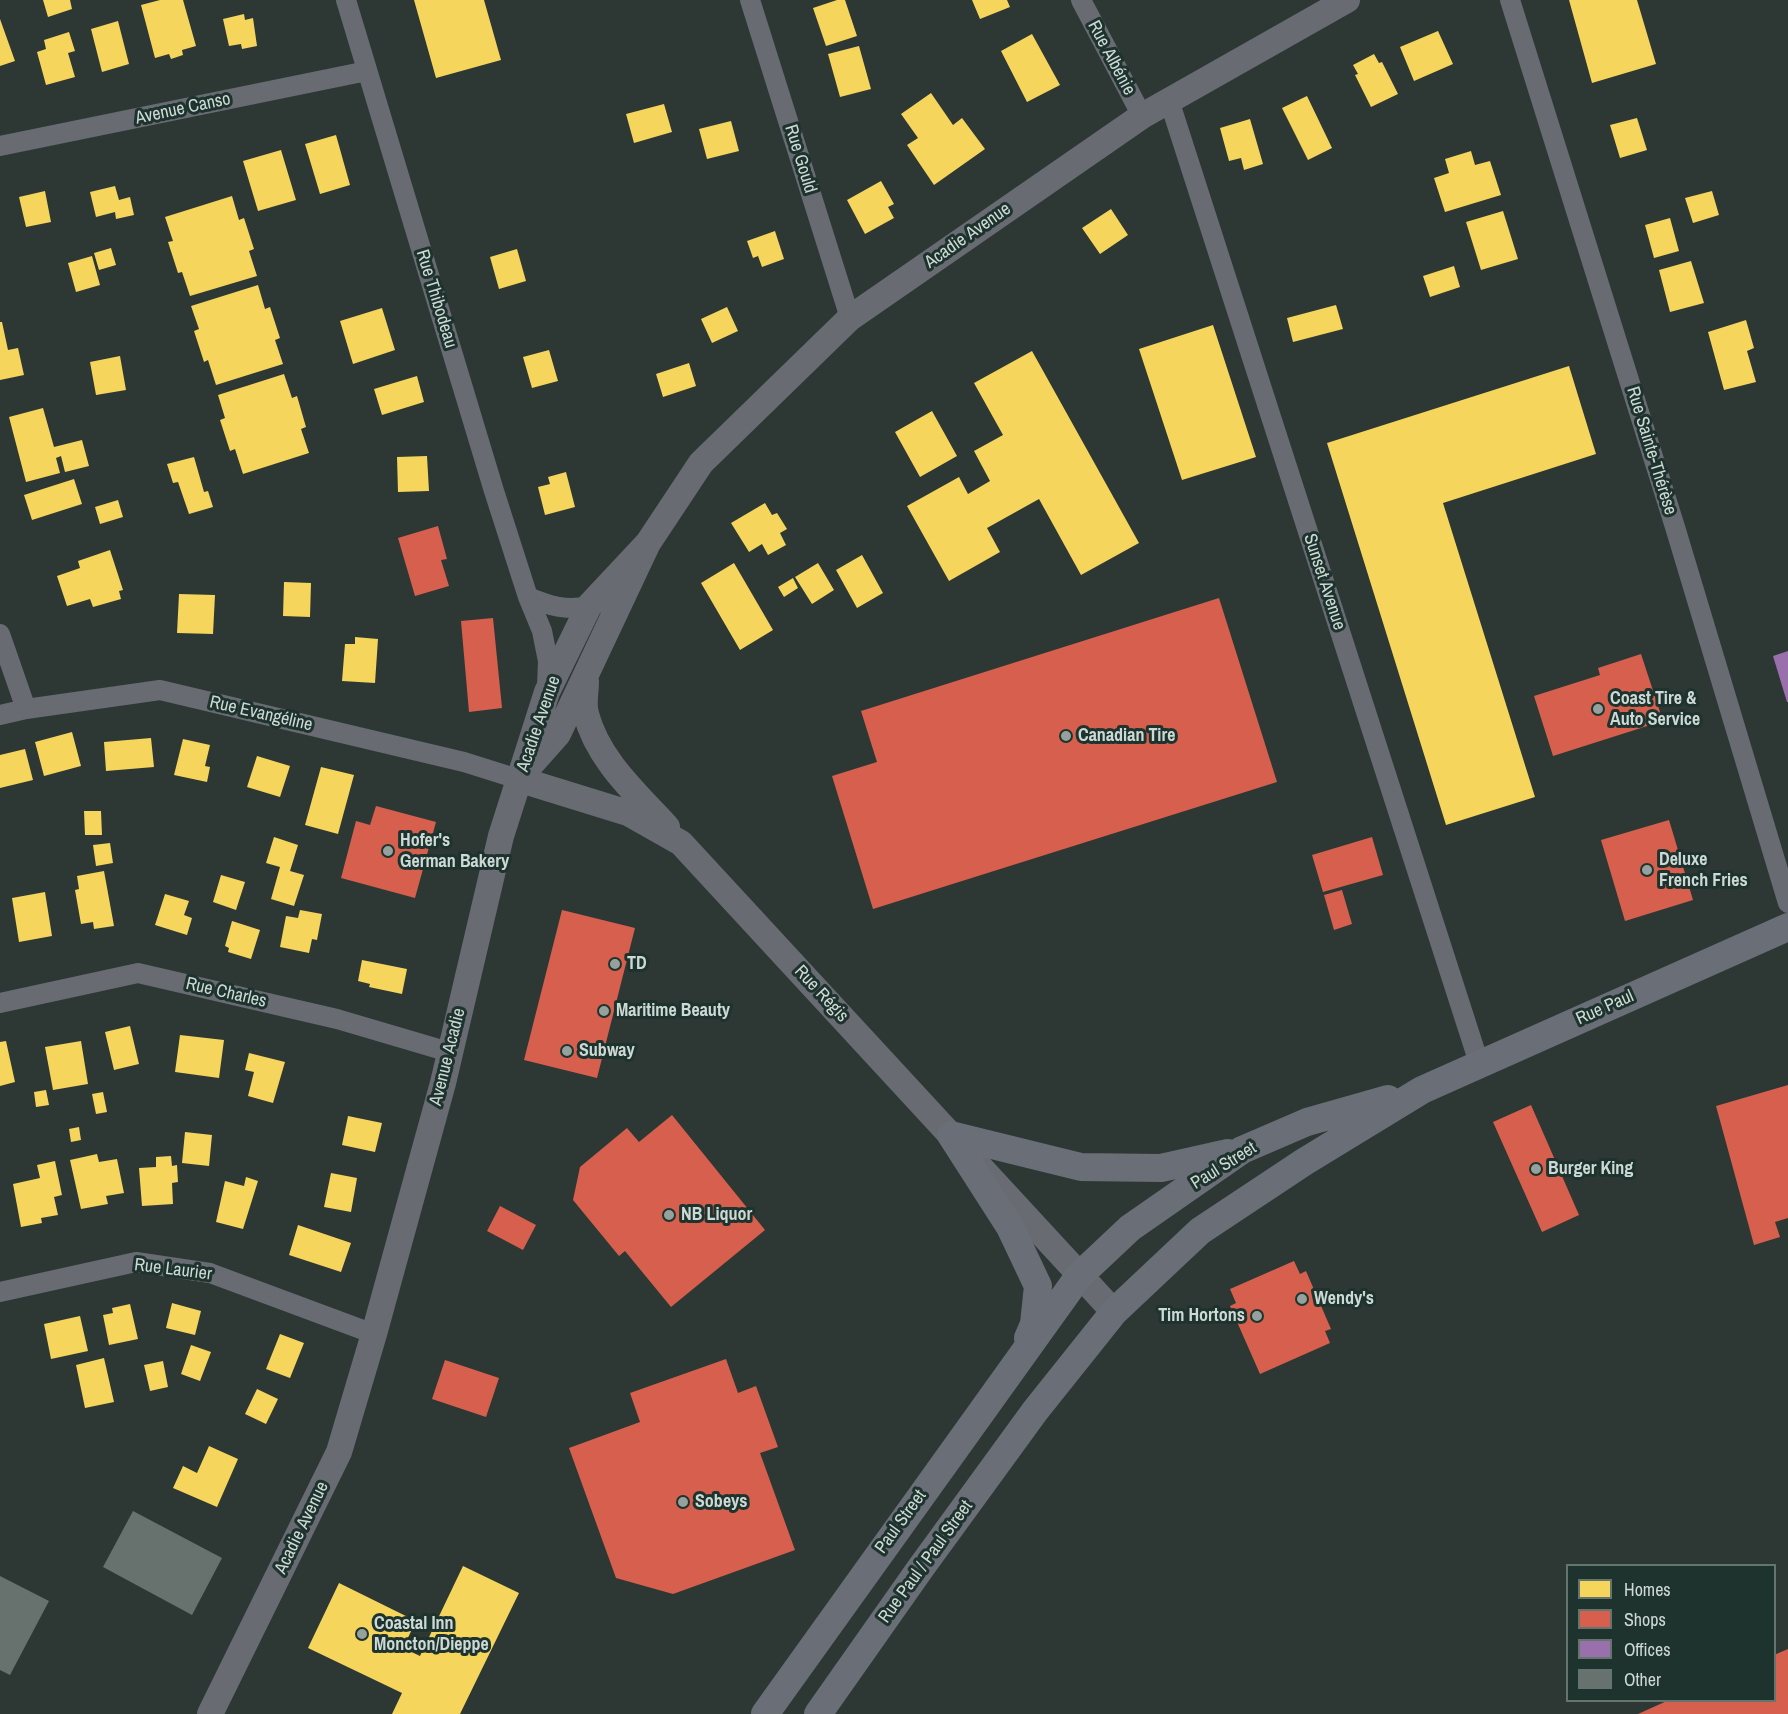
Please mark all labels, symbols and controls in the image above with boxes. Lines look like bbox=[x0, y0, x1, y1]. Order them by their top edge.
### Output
street label: Rue Albénie bbox=[1082, 17, 1140, 99]
street label: Avenue Canso bbox=[134, 88, 232, 130]
street label: Rue Gould bbox=[779, 122, 821, 196]
street label: Acadie Avenue bbox=[921, 199, 1015, 273]
street label: Rue Thibodeau bbox=[411, 247, 461, 351]
street label: Rue Sainte-Thérèse bbox=[1621, 384, 1681, 518]
street label: Sunset Avenue bbox=[1298, 531, 1350, 633]
street label: Acadie Avenue bbox=[513, 673, 565, 775]
place label: Coast Tire & Auto Service bbox=[1610, 688, 1700, 730]
street label: Rue Evangéline bbox=[207, 692, 315, 736]
marker: Coast Tire & Auto Service bbox=[1591, 702, 1605, 716]
place label: Canadian Tire bbox=[1078, 725, 1175, 747]
marker: Canadian Tire bbox=[1059, 729, 1073, 743]
place label: Hofer's German Bakery bbox=[400, 830, 509, 872]
marker: Hofer's German Bakery bbox=[381, 844, 395, 858]
place label: Deluxe French Fries bbox=[1659, 849, 1748, 892]
marker: Deluxe French Fries bbox=[1640, 863, 1654, 877]
place label: TD bbox=[627, 953, 647, 975]
marker: TD bbox=[608, 957, 622, 971]
street label: Rue Régis bbox=[789, 961, 853, 1027]
street label: Rue Charles bbox=[184, 973, 268, 1013]
street label: Rue Paul bbox=[1573, 986, 1637, 1030]
place label: Maritime Beauty bbox=[616, 1000, 730, 1022]
marker: Maritime Beauty bbox=[597, 1004, 611, 1018]
street label: Avenue Acadie bbox=[425, 1006, 471, 1108]
place label: Subway bbox=[579, 1040, 635, 1062]
marker: Subway bbox=[560, 1044, 574, 1058]
street label: Paul Street bbox=[1187, 1137, 1261, 1195]
place label: Burger King bbox=[1548, 1158, 1633, 1180]
marker: Burger King bbox=[1529, 1162, 1543, 1176]
place label: NB Liquor bbox=[681, 1204, 752, 1226]
marker: NB Liquor bbox=[662, 1208, 676, 1222]
street label: Rue Laurier bbox=[133, 1255, 213, 1285]
place label: Wendy's bbox=[1314, 1288, 1374, 1310]
marker: Wendy's bbox=[1295, 1292, 1309, 1306]
place label: Tim Hortons bbox=[1158, 1305, 1245, 1327]
marker: Tim Hortons bbox=[1250, 1309, 1264, 1323]
street label: Acadie Avenue bbox=[270, 1478, 334, 1578]
street label: Paul Street bbox=[871, 1486, 931, 1558]
place label: Sobeys bbox=[695, 1491, 748, 1513]
marker: Sobeys bbox=[676, 1495, 690, 1509]
street label: Rue Paul / Paul Street bbox=[874, 1497, 978, 1627]
legend bbox=[1566, 1564, 1776, 1702]
text: Homes bbox=[1624, 1577, 1671, 1602]
text: Shops bbox=[1624, 1607, 1666, 1632]
place label: Coastal Inn Moncton/Dieppe bbox=[374, 1613, 489, 1656]
marker: Coastal Inn Moncton/Dieppe bbox=[355, 1627, 369, 1641]
text: Offices bbox=[1624, 1637, 1671, 1662]
text: Other bbox=[1624, 1667, 1661, 1692]

